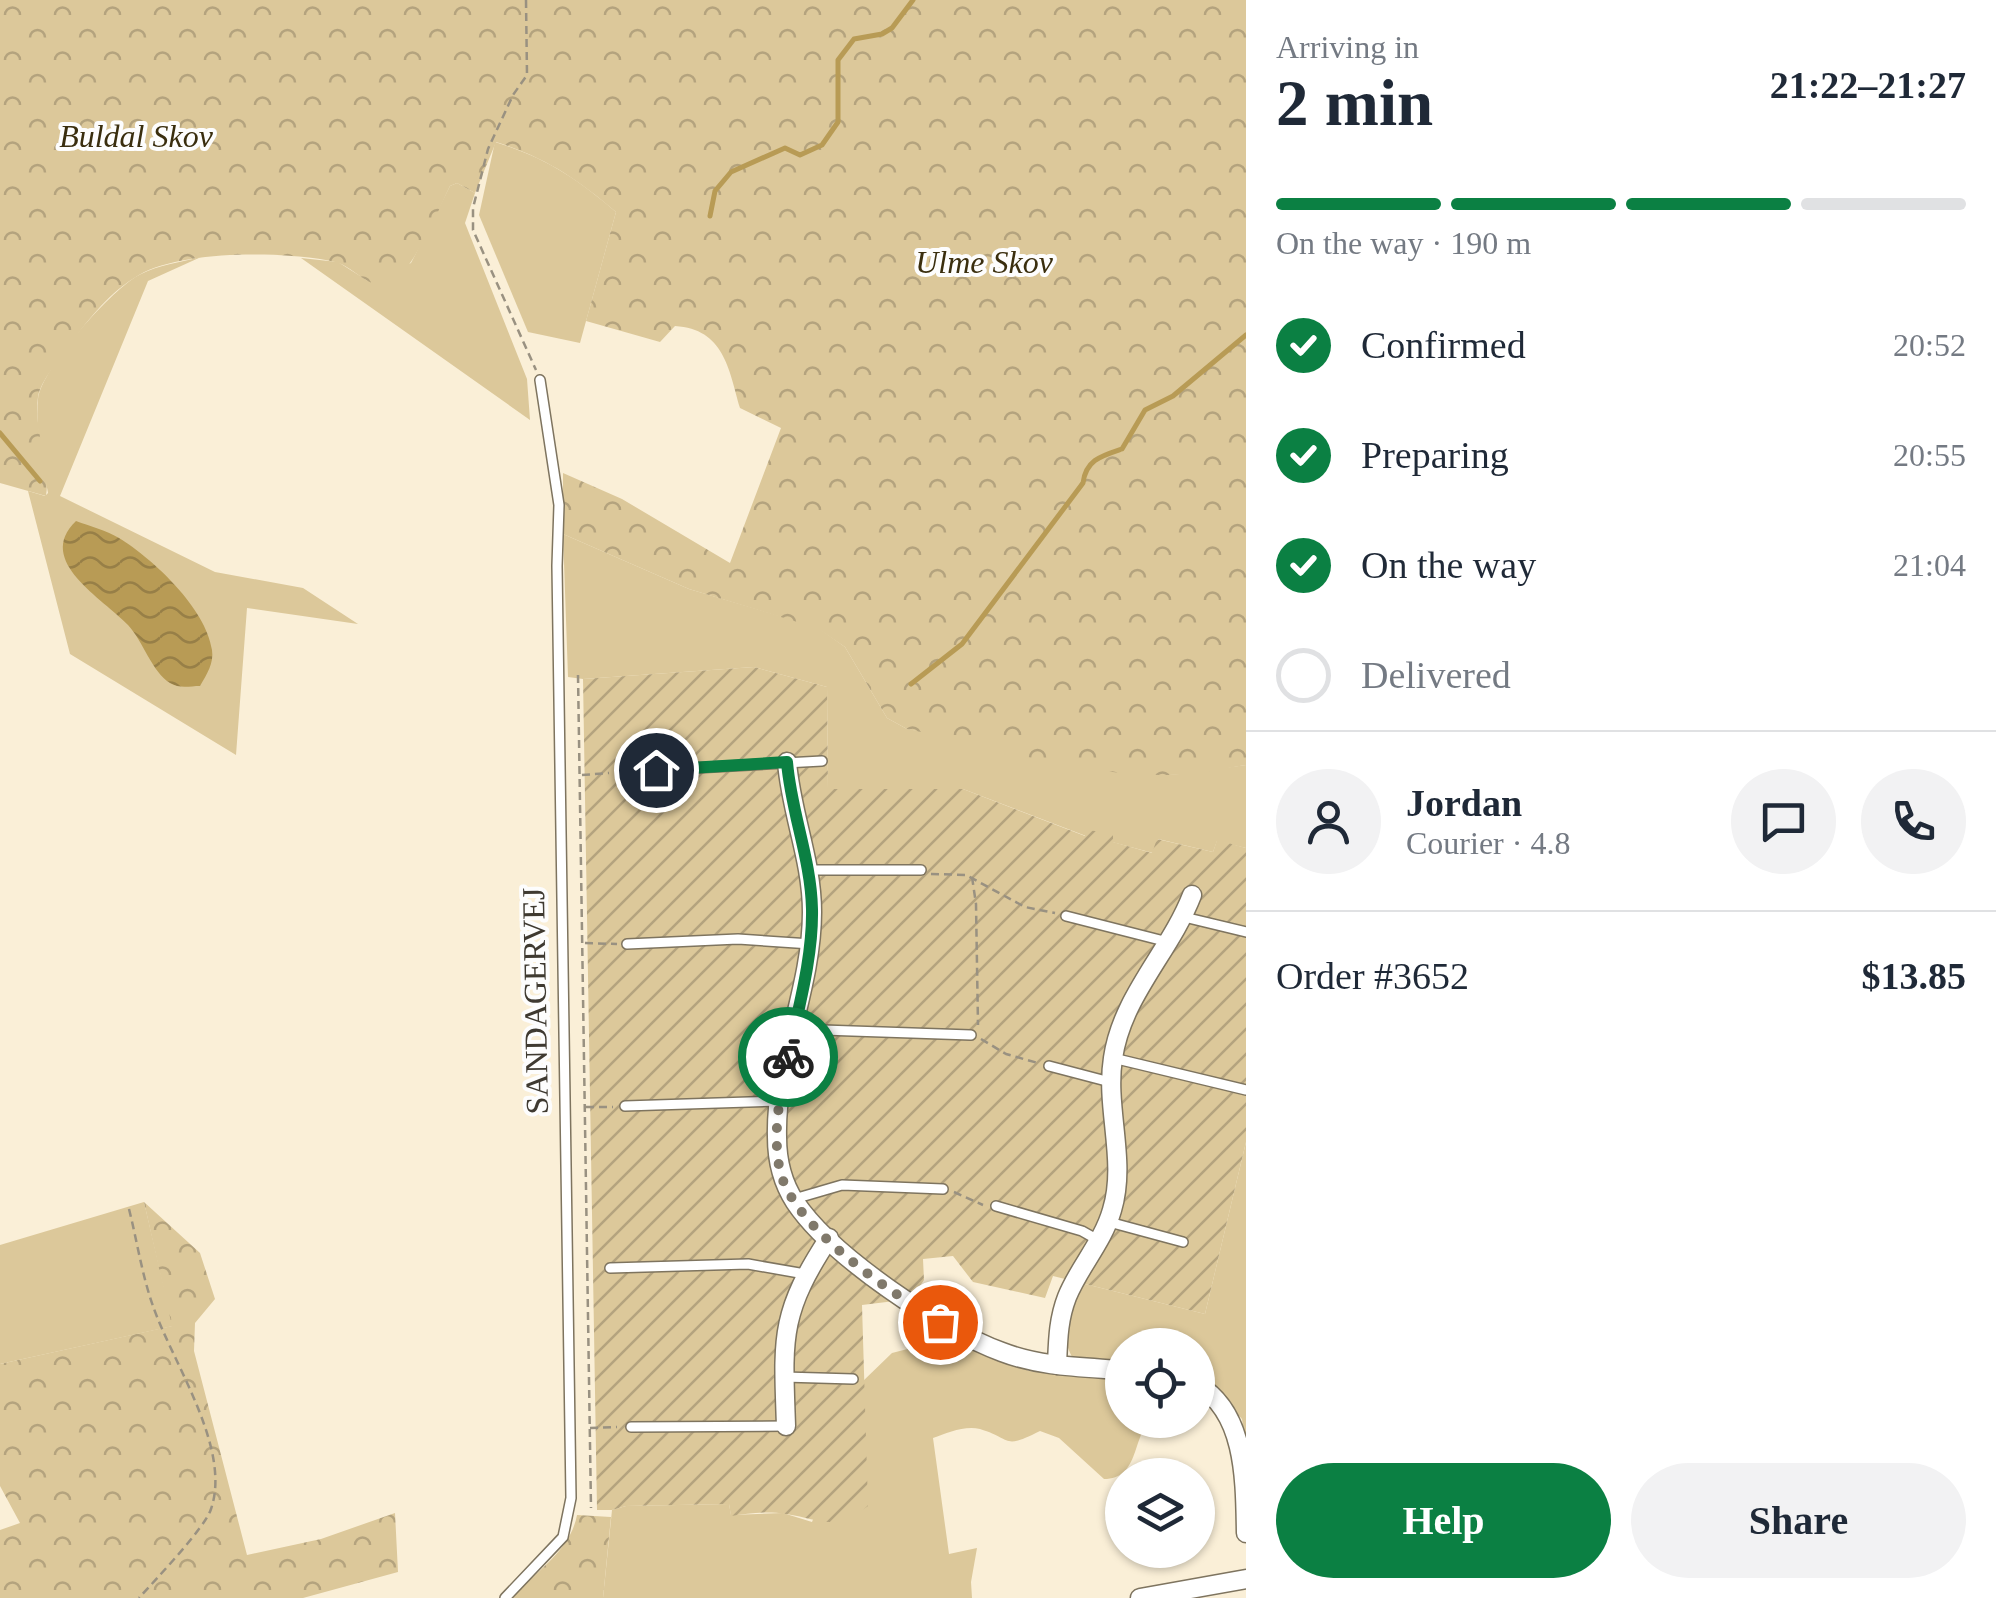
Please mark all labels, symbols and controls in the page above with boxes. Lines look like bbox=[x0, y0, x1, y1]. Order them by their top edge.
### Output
text: Arriving in bbox=[1276, 29, 1419, 65]
text: 21:22–21:27 bbox=[1770, 64, 1966, 106]
text: 2 min bbox=[1276, 67, 1433, 139]
park label: Buldal Skov bbox=[59, 118, 214, 154]
text: On the way · 190 m bbox=[1276, 225, 1531, 261]
park label: Ulme Skov bbox=[915, 244, 1054, 280]
icon: check bbox=[1276, 318, 1331, 373]
text: Confirmed bbox=[1361, 324, 1526, 366]
text: 20:52 bbox=[1893, 327, 1966, 363]
icon: check bbox=[1276, 428, 1331, 483]
text: Preparing bbox=[1361, 434, 1509, 476]
text: 20:55 bbox=[1893, 437, 1966, 473]
icon: check bbox=[1276, 538, 1331, 593]
text: On the way bbox=[1361, 544, 1536, 586]
text: 21:04 bbox=[1893, 547, 1966, 583]
text: Delivered bbox=[1361, 654, 1511, 696]
pin bbox=[614, 728, 699, 813]
icon: home bbox=[629, 743, 684, 798]
button: person bbox=[1276, 769, 1381, 874]
button: chat bbox=[1731, 769, 1836, 874]
button: phone bbox=[1861, 769, 1966, 874]
text: Jordan bbox=[1406, 782, 1522, 824]
text: Courier · 4.8 bbox=[1406, 825, 1570, 861]
street label: SANDAGERVEJ bbox=[515, 887, 555, 1115]
text: Order #3652 bbox=[1276, 955, 1469, 997]
text: $13.85 bbox=[1862, 955, 1966, 997]
courier bbox=[738, 1007, 838, 1107]
icon: bike bbox=[761, 1030, 816, 1085]
pin bbox=[898, 1280, 983, 1365]
icon: bag bbox=[913, 1295, 968, 1350]
map controls bbox=[1105, 1328, 1215, 1568]
button: locate bbox=[1105, 1328, 1215, 1438]
button: layers bbox=[1105, 1458, 1215, 1568]
button: Help bbox=[1276, 1463, 1611, 1578]
button: Share bbox=[1631, 1463, 1966, 1578]

